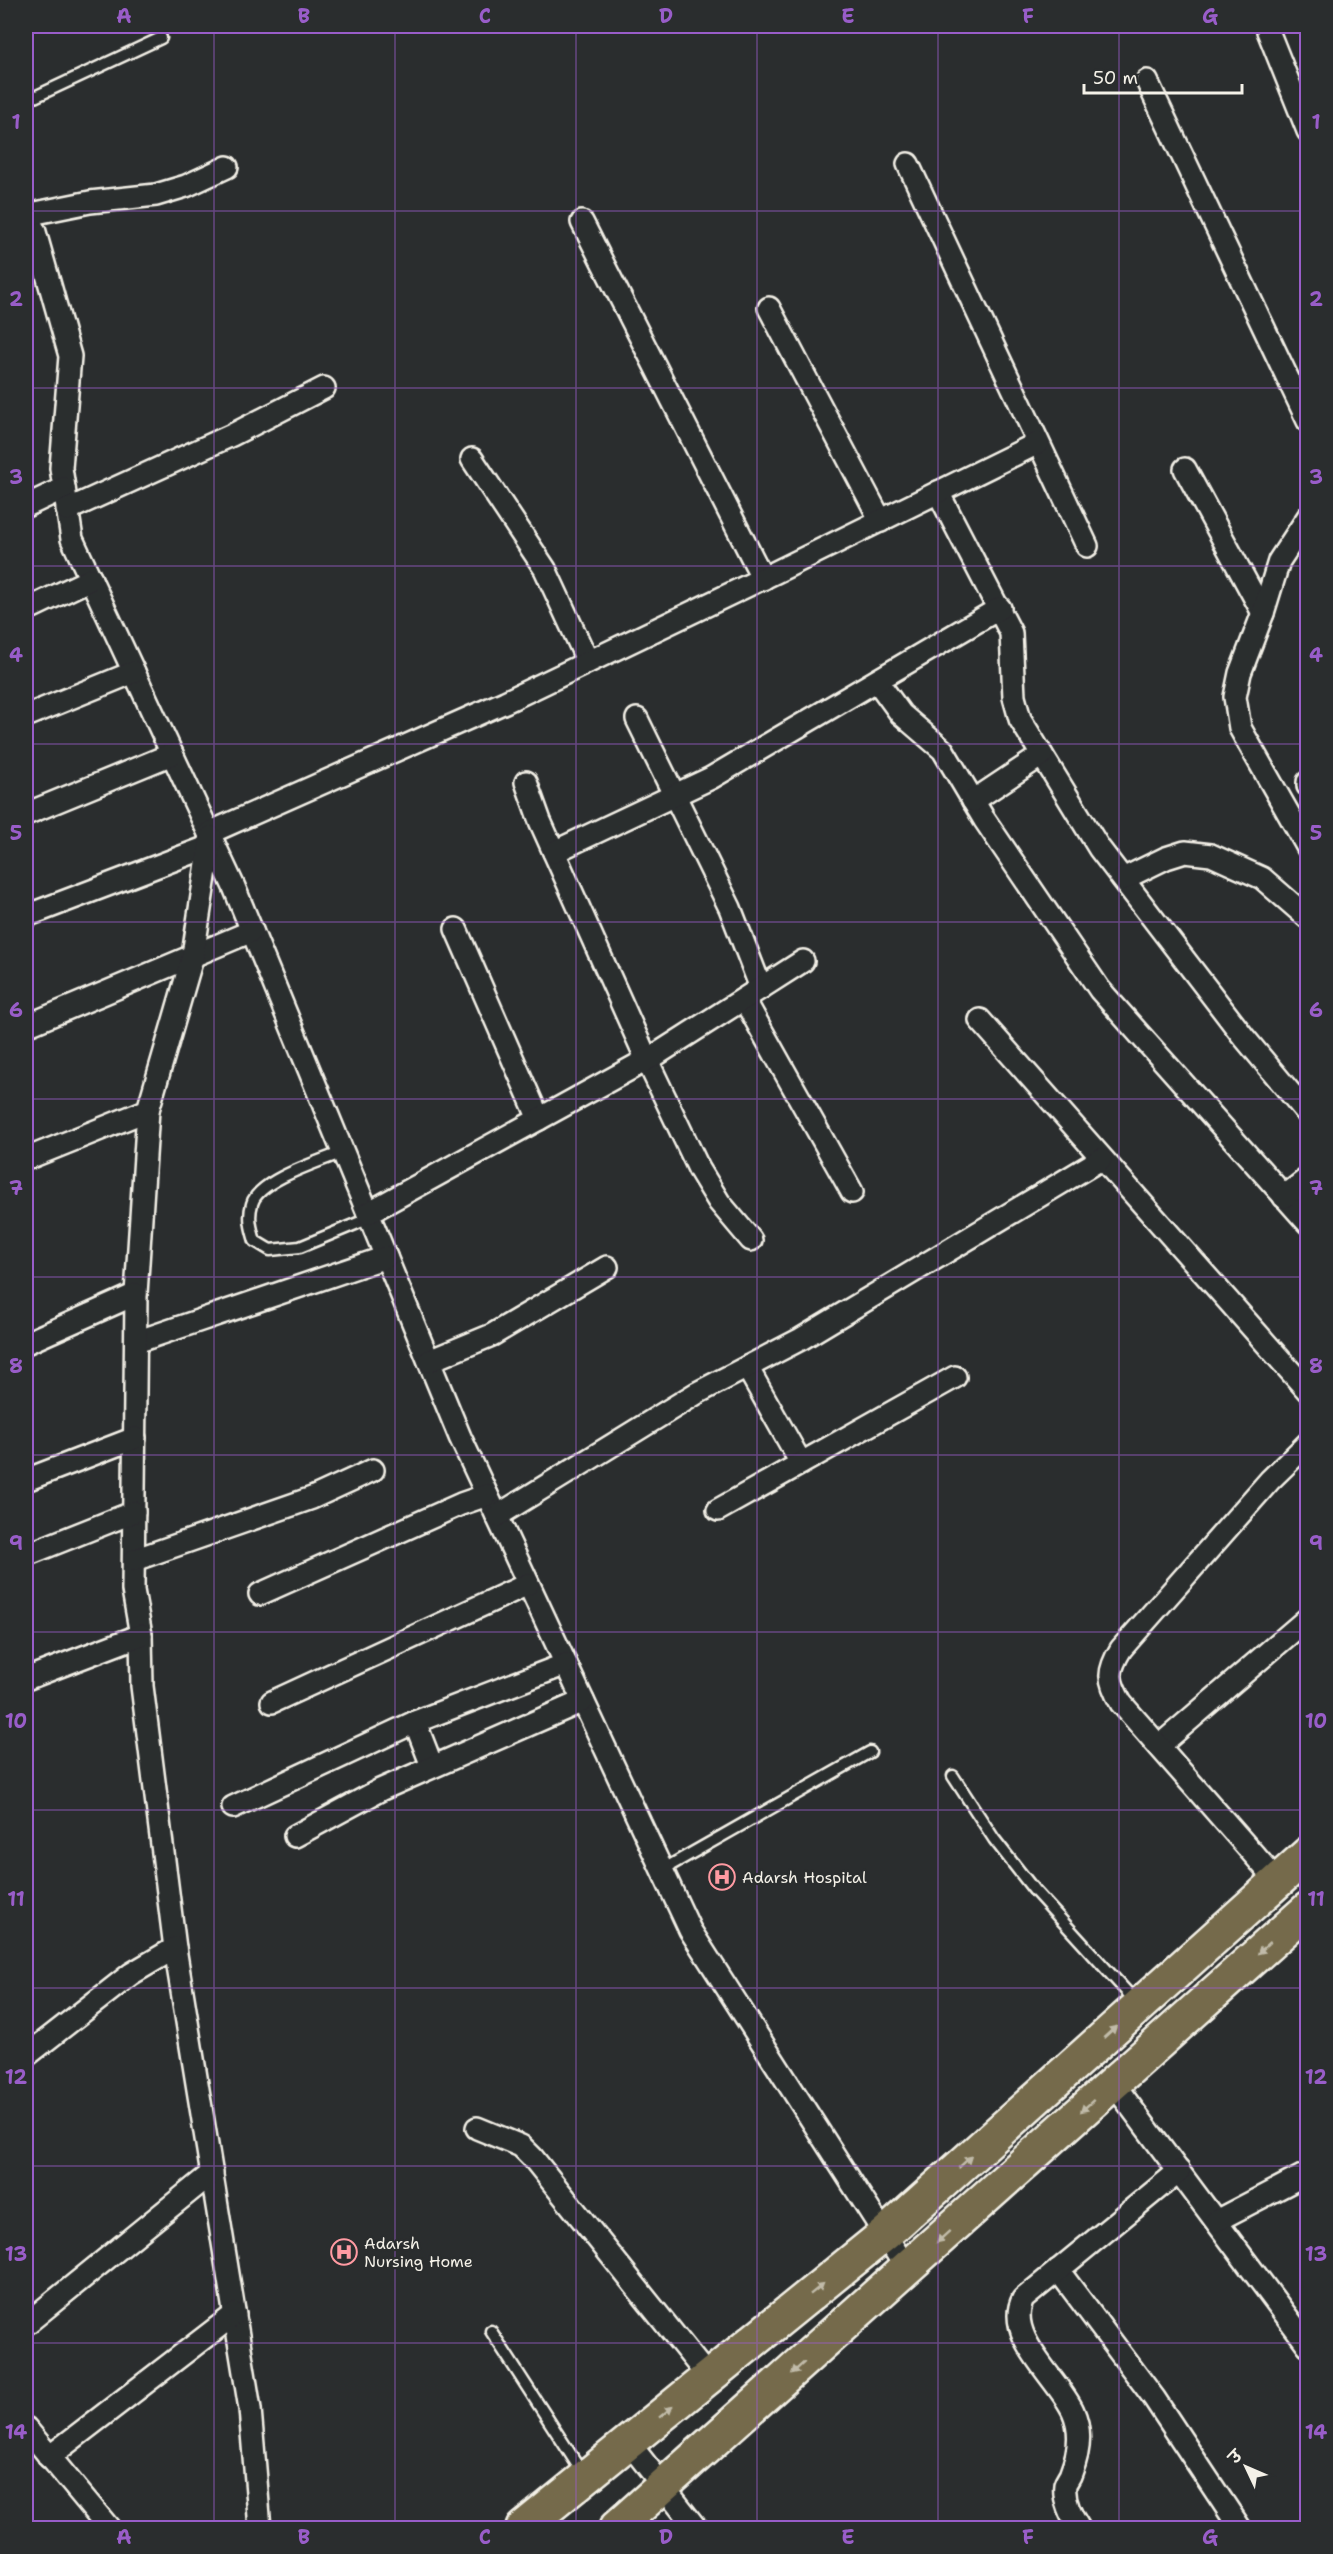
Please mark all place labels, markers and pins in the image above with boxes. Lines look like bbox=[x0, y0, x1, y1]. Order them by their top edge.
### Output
hospital icon: Adarsh Hospital bbox=[707, 1862, 737, 1892]
place label: Adarsh Hospital bbox=[742, 1867, 867, 1888]
place label: Adarsh Nursing Home bbox=[364, 2233, 473, 2272]
hospital icon: Adarsh Nursing Home bbox=[329, 2237, 359, 2267]

